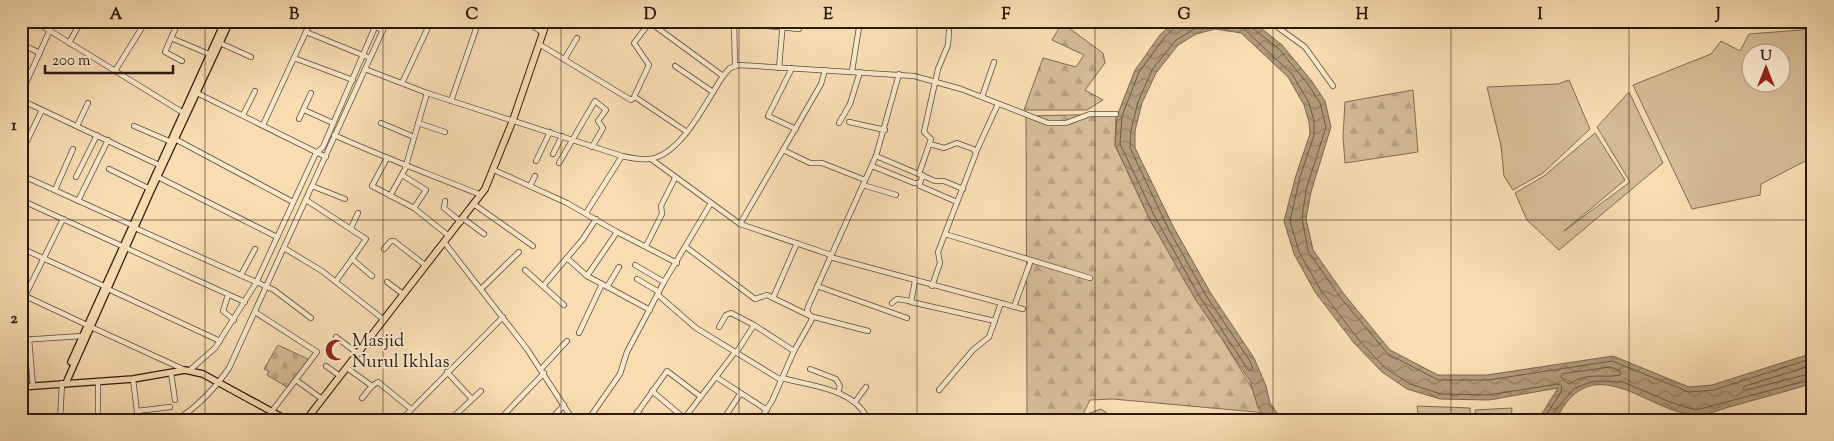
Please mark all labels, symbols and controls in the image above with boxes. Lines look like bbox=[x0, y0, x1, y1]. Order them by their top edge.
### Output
text: A bbox=[110, 4, 123, 27]
text: B bbox=[289, 4, 299, 27]
text: C bbox=[466, 4, 479, 27]
text: D bbox=[644, 4, 657, 27]
text: E bbox=[823, 4, 833, 27]
text: F bbox=[1002, 4, 1011, 27]
text: G bbox=[1177, 4, 1191, 27]
text: H bbox=[1356, 4, 1369, 27]
text: I bbox=[1537, 4, 1543, 27]
text: J bbox=[1714, 4, 1721, 27]
scale bar bbox=[45, 42, 172, 74]
north arrow bbox=[1742, 42, 1792, 92]
text: U bbox=[1760, 47, 1772, 67]
text: 200 m bbox=[52, 51, 91, 72]
text: 1 bbox=[11, 115, 17, 138]
text: 2 bbox=[10, 308, 18, 331]
place label: Masjid Nurul Ikhlas bbox=[352, 329, 450, 376]
mosque icon: Masjid Nurul Ikhlas bbox=[323, 337, 349, 363]

